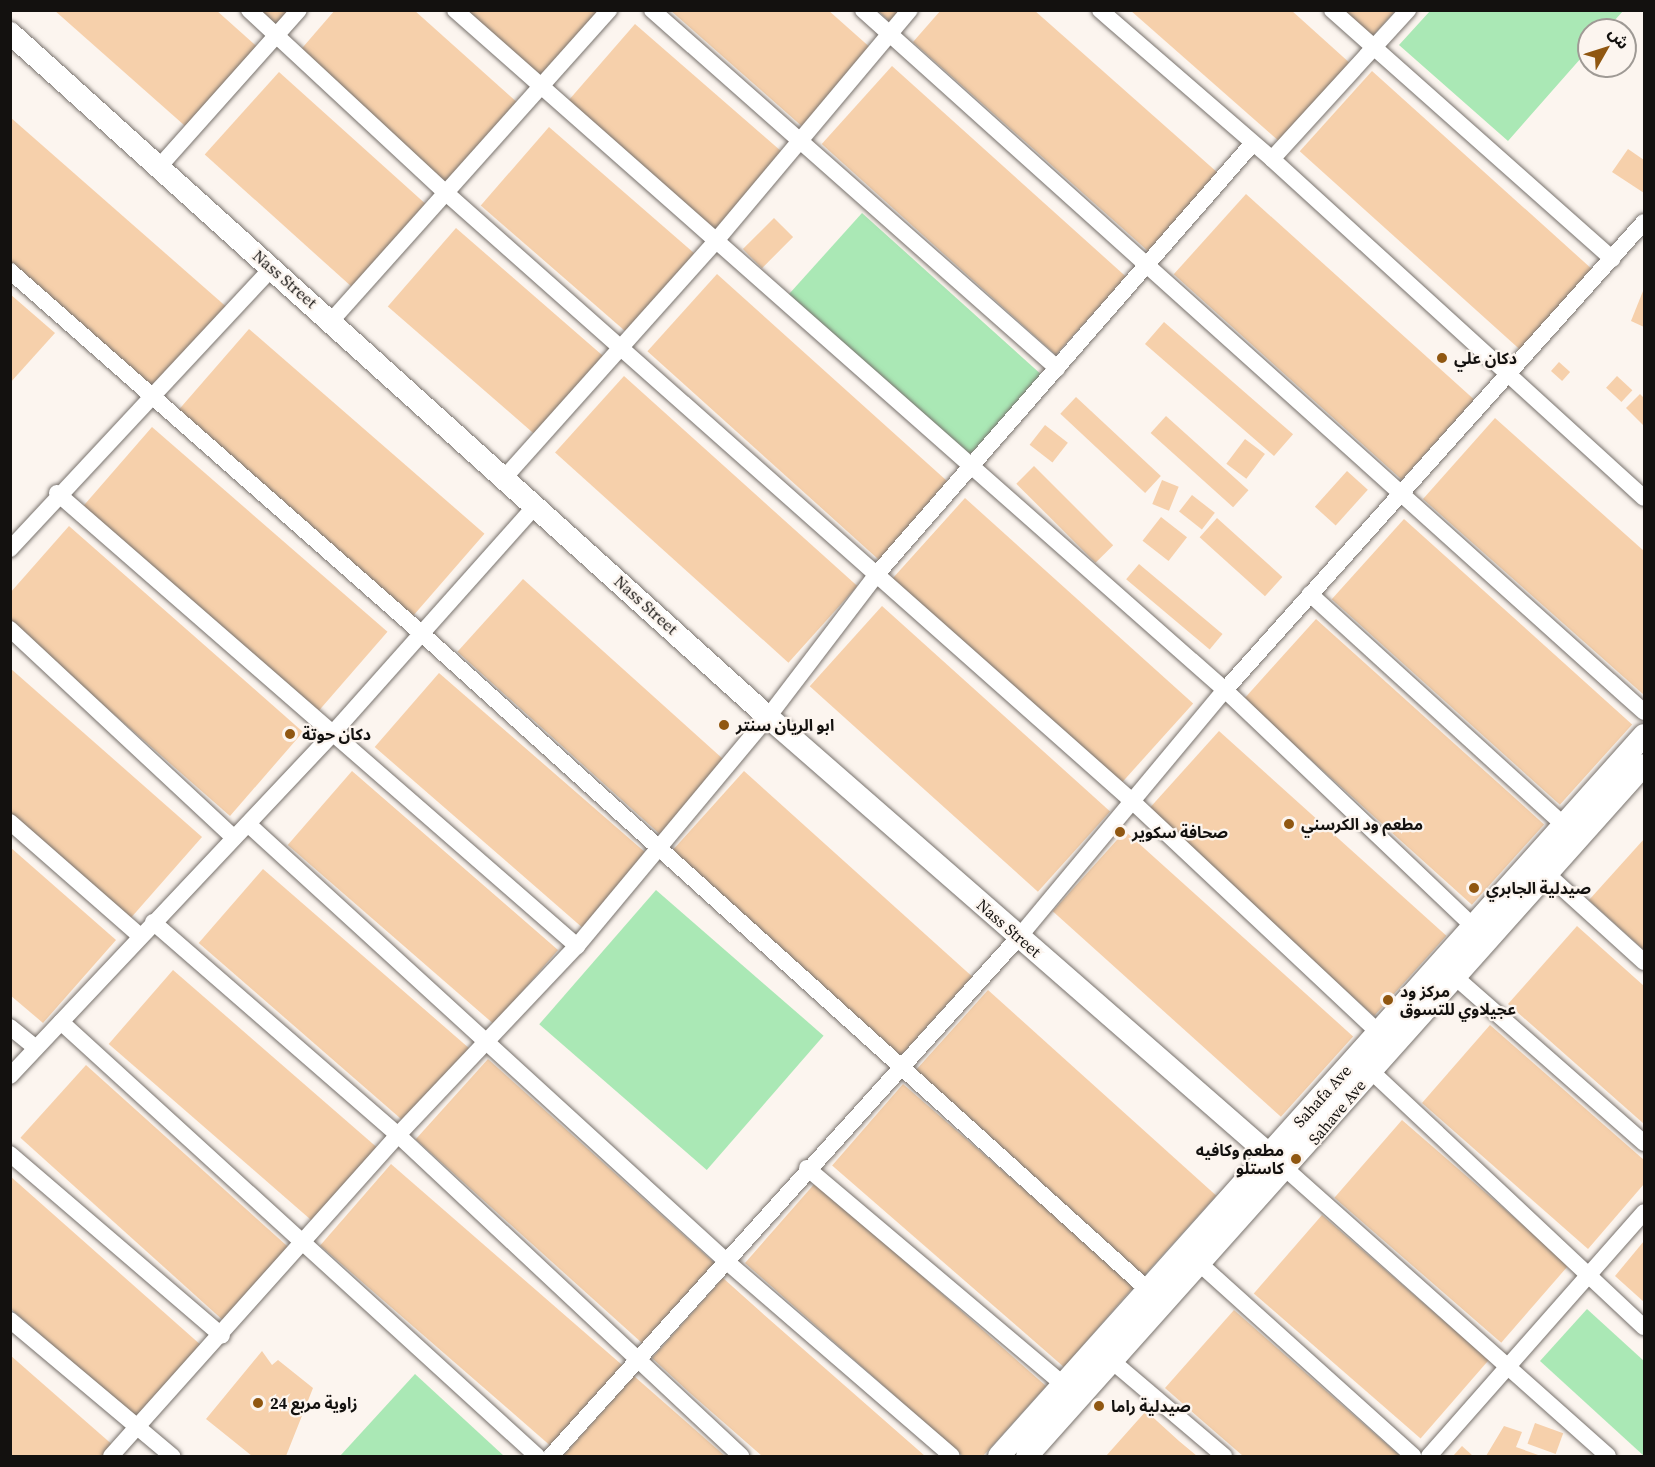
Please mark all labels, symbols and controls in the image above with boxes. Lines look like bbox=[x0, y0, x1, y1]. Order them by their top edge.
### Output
north arrow bbox=[1577, 18, 1637, 78]
text: ش bbox=[1604, 22, 1635, 53]
street label: Nass Street bbox=[249, 246, 321, 312]
place label: دكان علي bbox=[1454, 348, 1517, 368]
marker: دكان علي bbox=[1435, 351, 1449, 365]
street label: Nass Street bbox=[610, 572, 682, 638]
place label: ابو الريان سنتر bbox=[736, 715, 834, 735]
marker: ابو الريان سنتر bbox=[717, 718, 731, 732]
place label: دكان حوتة bbox=[302, 724, 371, 744]
marker: دكان حوتة bbox=[283, 727, 297, 741]
place label: مطعم ود الكرسني bbox=[1301, 814, 1423, 834]
marker: مطعم ود الكرسني bbox=[1282, 817, 1296, 831]
place label: صحافة سكوير bbox=[1132, 822, 1228, 842]
marker: صحافة سكوير bbox=[1113, 825, 1127, 839]
place label: صيدلية الجابري bbox=[1486, 878, 1591, 898]
marker: صيدلية الجابري bbox=[1467, 881, 1481, 895]
street label: Nass Street bbox=[973, 895, 1045, 961]
place label: مركز ود عجيلاوي للتسوق bbox=[1400, 981, 1516, 1019]
marker: مركز ود عجيلاوي للتسوق bbox=[1381, 993, 1395, 1007]
street label: Sahafa Ave bbox=[1289, 1061, 1355, 1131]
street label: Sahave Ave bbox=[1304, 1076, 1370, 1148]
place label: مطعم وكافيه كاستلو bbox=[1196, 1140, 1284, 1178]
marker: مطعم وكافيه كاستلو bbox=[1289, 1152, 1303, 1166]
place label: زاوية مربع 24 bbox=[270, 1393, 358, 1413]
marker: زاوية مربع 24 bbox=[251, 1396, 265, 1410]
place label: صيدلية راما bbox=[1111, 1396, 1191, 1416]
marker: صيدلية راما bbox=[1092, 1399, 1106, 1413]

